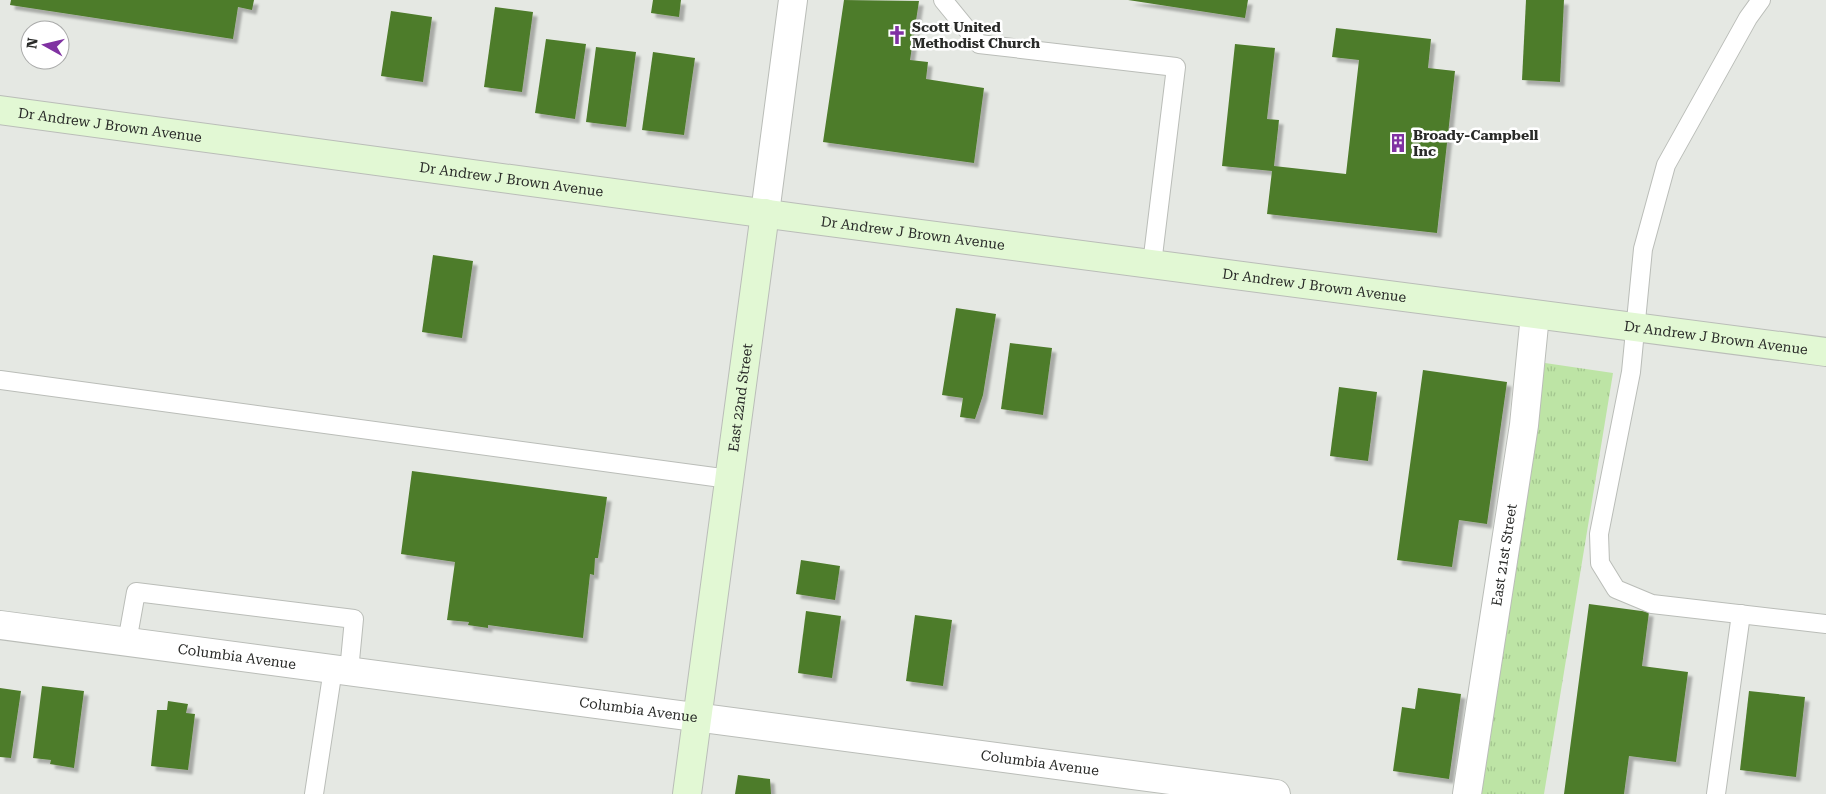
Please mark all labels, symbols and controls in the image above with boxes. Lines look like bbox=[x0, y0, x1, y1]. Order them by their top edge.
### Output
place label: Scott United Methodist Church bbox=[912, 19, 1041, 51]
north arrow bbox=[20, 20, 70, 70]
church icon: Scott United Methodist Church bbox=[886, 24, 908, 46]
text: N bbox=[23, 37, 41, 50]
street label: Dr Andrew J Brown Avenue bbox=[17, 105, 203, 145]
place label: Broady-Campbell Inc bbox=[1413, 127, 1539, 159]
building icon: Broady-Campbell Inc bbox=[1387, 132, 1409, 154]
street label: Dr Andrew J Brown Avenue bbox=[418, 159, 605, 200]
street label: Dr Andrew J Brown Avenue bbox=[820, 213, 1006, 253]
street label: Dr Andrew J Brown Avenue bbox=[1221, 265, 1408, 305]
street label: Dr Andrew J Brown Avenue bbox=[1623, 318, 1809, 358]
street label: East 22nd Street bbox=[725, 342, 755, 453]
street label: East 21st Street bbox=[1488, 503, 1520, 607]
street label: Columbia Avenue bbox=[177, 641, 297, 672]
street label: Columbia Avenue bbox=[578, 694, 699, 725]
street label: Columbia Avenue bbox=[980, 747, 1100, 779]

